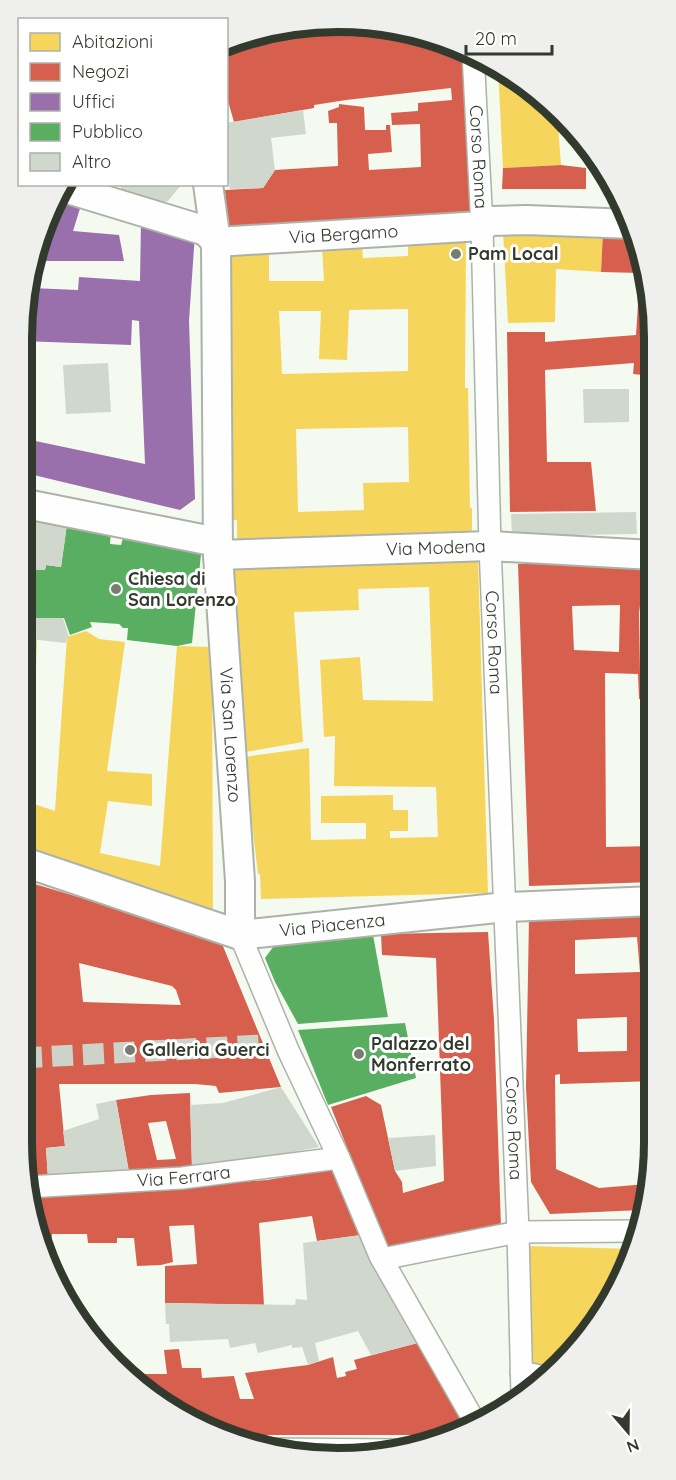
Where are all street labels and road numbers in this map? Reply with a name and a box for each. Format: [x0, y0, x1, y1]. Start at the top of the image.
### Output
street label: Corso Roma [465, 104, 493, 209]
street label: Via Bergamo [288, 219, 399, 249]
street label: Via Modena [386, 534, 486, 560]
street label: Corso Roma [481, 590, 508, 695]
street label: Via San Lorenzo [215, 667, 247, 803]
street label: Via Piacenza [278, 908, 387, 942]
street label: Corso Roma [501, 1076, 528, 1181]
street label: Via Ferrara [136, 1160, 232, 1192]

